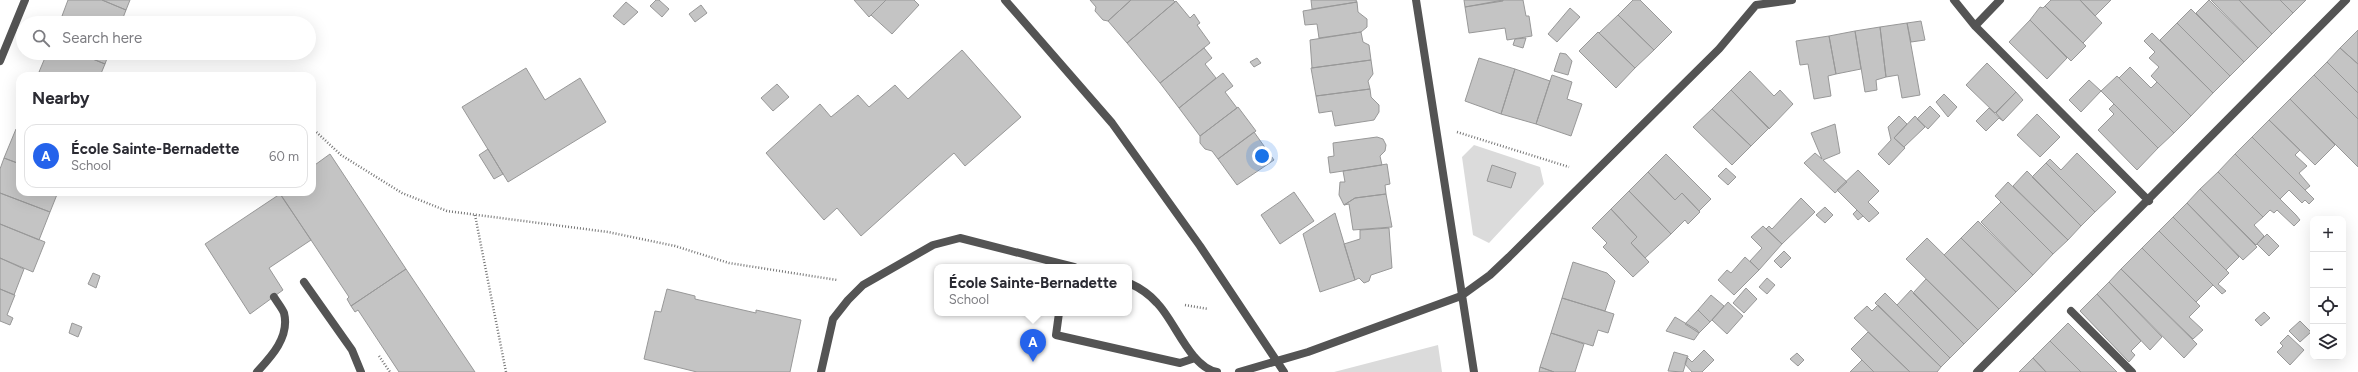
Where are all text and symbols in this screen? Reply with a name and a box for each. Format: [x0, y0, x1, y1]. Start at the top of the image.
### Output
search box [16, 16, 316, 60]
icon: search [30, 27, 52, 49]
text: Search here [62, 29, 142, 47]
text: Nearby [32, 88, 90, 108]
text: École Sainte-Bernadette [71, 140, 239, 158]
your location [1252, 146, 1272, 166]
text: A [41, 149, 51, 164]
text: 60 m [269, 149, 299, 164]
text: School [71, 158, 111, 173]
map controls [2310, 216, 2346, 360]
button: + [2310, 216, 2346, 252]
button: − [2310, 252, 2346, 288]
popup [934, 264, 1132, 316]
text: École Sainte-Bernadette [949, 274, 1117, 292]
button: locate [2310, 288, 2346, 324]
text: School [949, 292, 989, 307]
button: layers [2310, 324, 2346, 360]
pin: A [1020, 329, 1046, 362]

